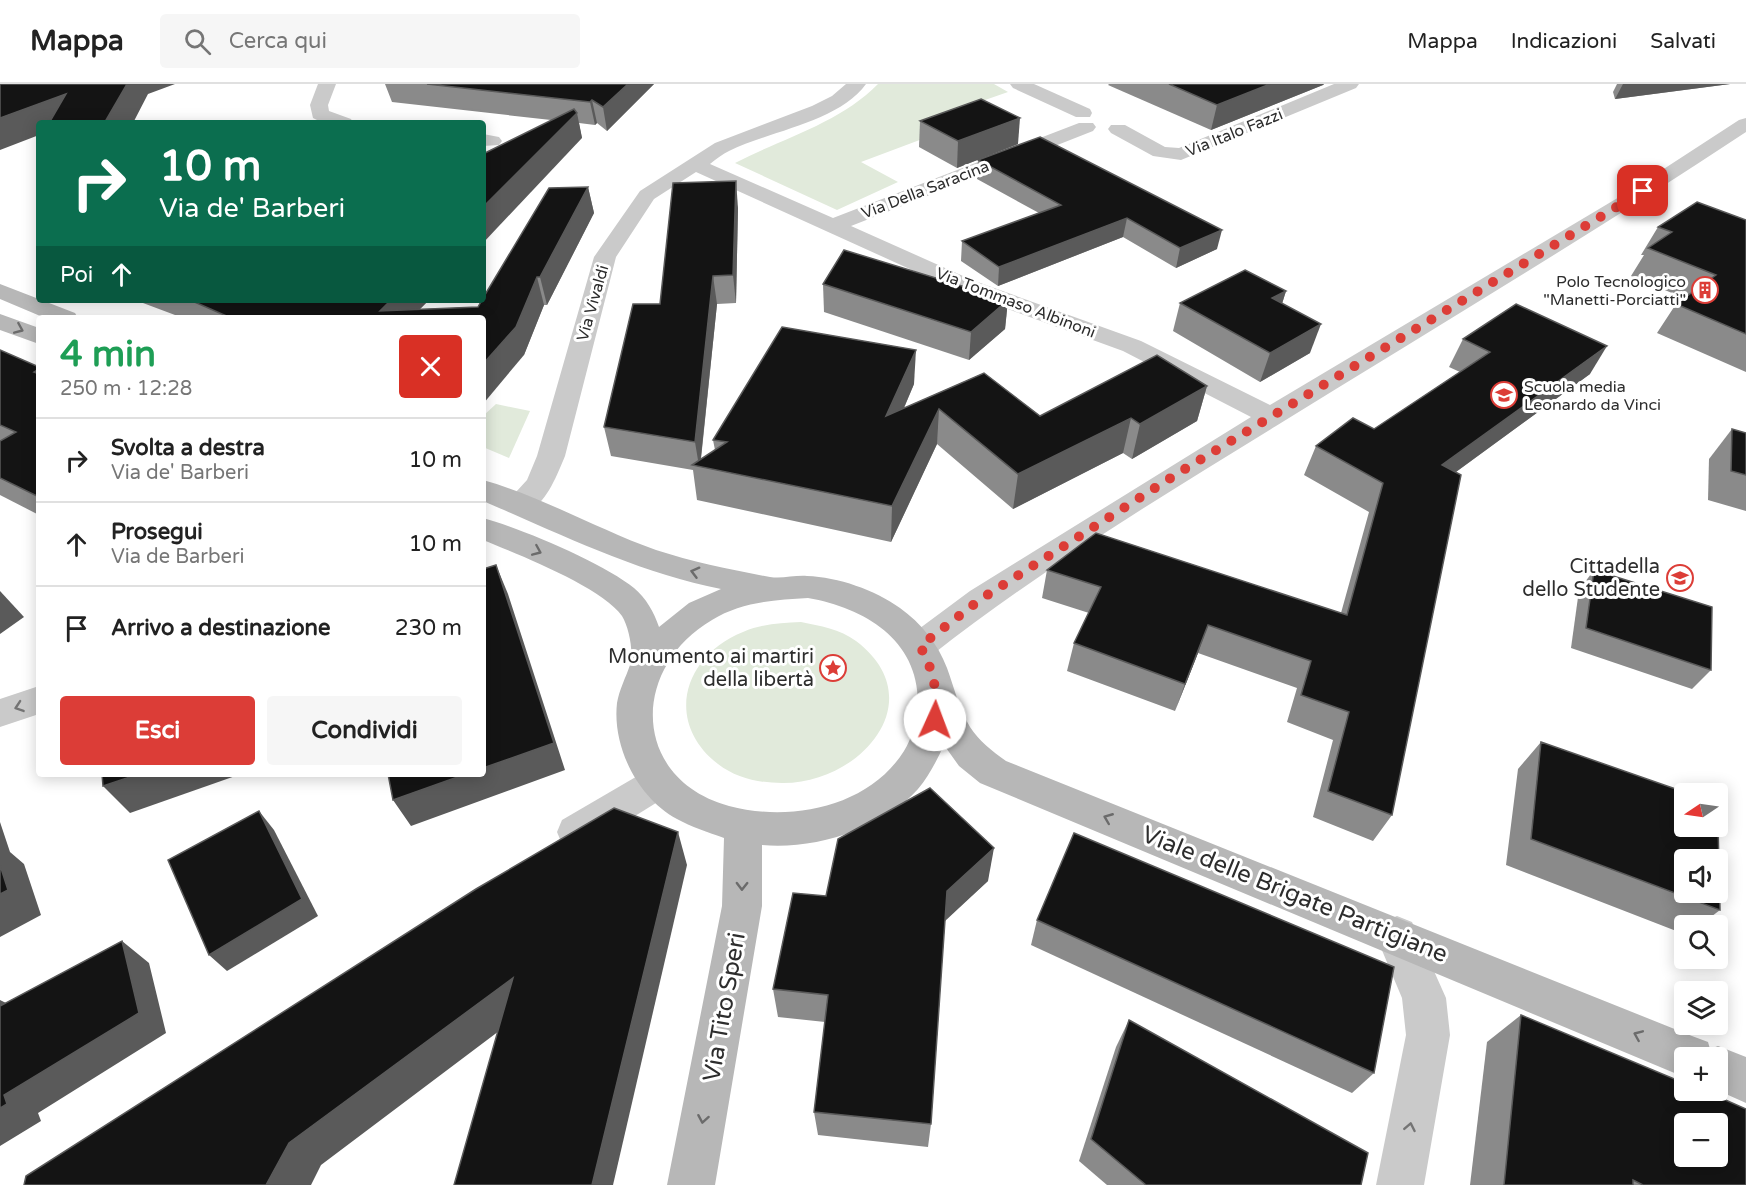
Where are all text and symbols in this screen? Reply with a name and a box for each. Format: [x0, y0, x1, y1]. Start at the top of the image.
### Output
search box [160, 14, 580, 68]
text: Mappa [30, 24, 124, 58]
icon: search [181, 25, 214, 58]
text: Cerca qui [229, 28, 327, 54]
text: Mappa [1407, 29, 1478, 54]
text: Indicazioni [1511, 29, 1617, 54]
text: Salvati [1650, 29, 1716, 54]
street label: Via Italo Fazzi [1183, 104, 1286, 161]
text: 10 m [159, 141, 261, 192]
icon: right [60, 144, 138, 222]
street label: Via Della Saracina [859, 156, 992, 223]
pin [1617, 165, 1668, 216]
icon: arrive [1626, 174, 1659, 207]
text: Via de' Barberi [159, 192, 345, 225]
icon: ahead [105, 258, 138, 291]
text: Poi [60, 262, 93, 288]
street label: Via Vivaldi [573, 263, 613, 344]
street label: Via Tommaso Albinoni [933, 263, 1098, 343]
place label: Polo Tecnologico "Manetti-Porciatti" [1543, 272, 1686, 310]
building icon: Polo Tecnologico "Manetti-Porciatti" [1690, 275, 1720, 305]
one-way arrow [13, 322, 24, 334]
text: 4 min [60, 333, 156, 376]
button: close [399, 335, 462, 398]
text: 250 m · 12:28 [60, 377, 192, 401]
place label: Scuola media Leonardo da Vinci [1524, 377, 1661, 415]
school or university icon: Scuola media Leonardo da Vinci [1489, 380, 1519, 410]
text: Svolta a destra [111, 435, 265, 461]
icon: right [60, 444, 93, 477]
text: 10 m [408, 447, 462, 473]
text: Via de' Barberi [111, 461, 249, 485]
text: Prosegui [111, 519, 203, 545]
icon: ahead [60, 528, 93, 561]
text: 10 m [408, 531, 462, 557]
one-way arrow [531, 543, 542, 555]
text: Via de Barberi [111, 545, 245, 569]
place label: Cittadella dello Studente [1522, 555, 1660, 602]
school or university icon: Cittadella dello Studente [1665, 563, 1695, 593]
one-way arrow [690, 567, 700, 580]
icon: arrive [60, 612, 93, 645]
text: Arrivo a destinazione [111, 615, 330, 641]
text: 230 m [395, 615, 462, 641]
place label: Monumento ai martiri della libertà [608, 645, 814, 692]
place icon: Monumento ai martiri della libertà [818, 653, 848, 683]
position arrow [903, 688, 967, 752]
button: Esci [60, 696, 255, 765]
button: Condividi [267, 696, 462, 765]
one-way arrow [15, 699, 25, 712]
north arrow [1674, 783, 1728, 837]
map controls [1674, 783, 1728, 1167]
one-way arrow [1103, 813, 1114, 825]
street label: Viale delle Brigate Partigiane [1138, 820, 1452, 969]
button: sound [1674, 849, 1728, 903]
one-way arrow [736, 881, 748, 890]
button: search [1674, 915, 1728, 969]
street label: Via Tito Speri [697, 930, 752, 1084]
button: layers [1674, 981, 1728, 1035]
one-way arrow [1633, 1030, 1644, 1042]
button: + [1674, 1047, 1728, 1101]
button: − [1674, 1113, 1728, 1167]
one-way arrow [697, 1114, 710, 1124]
one-way arrow [1403, 1123, 1416, 1133]

